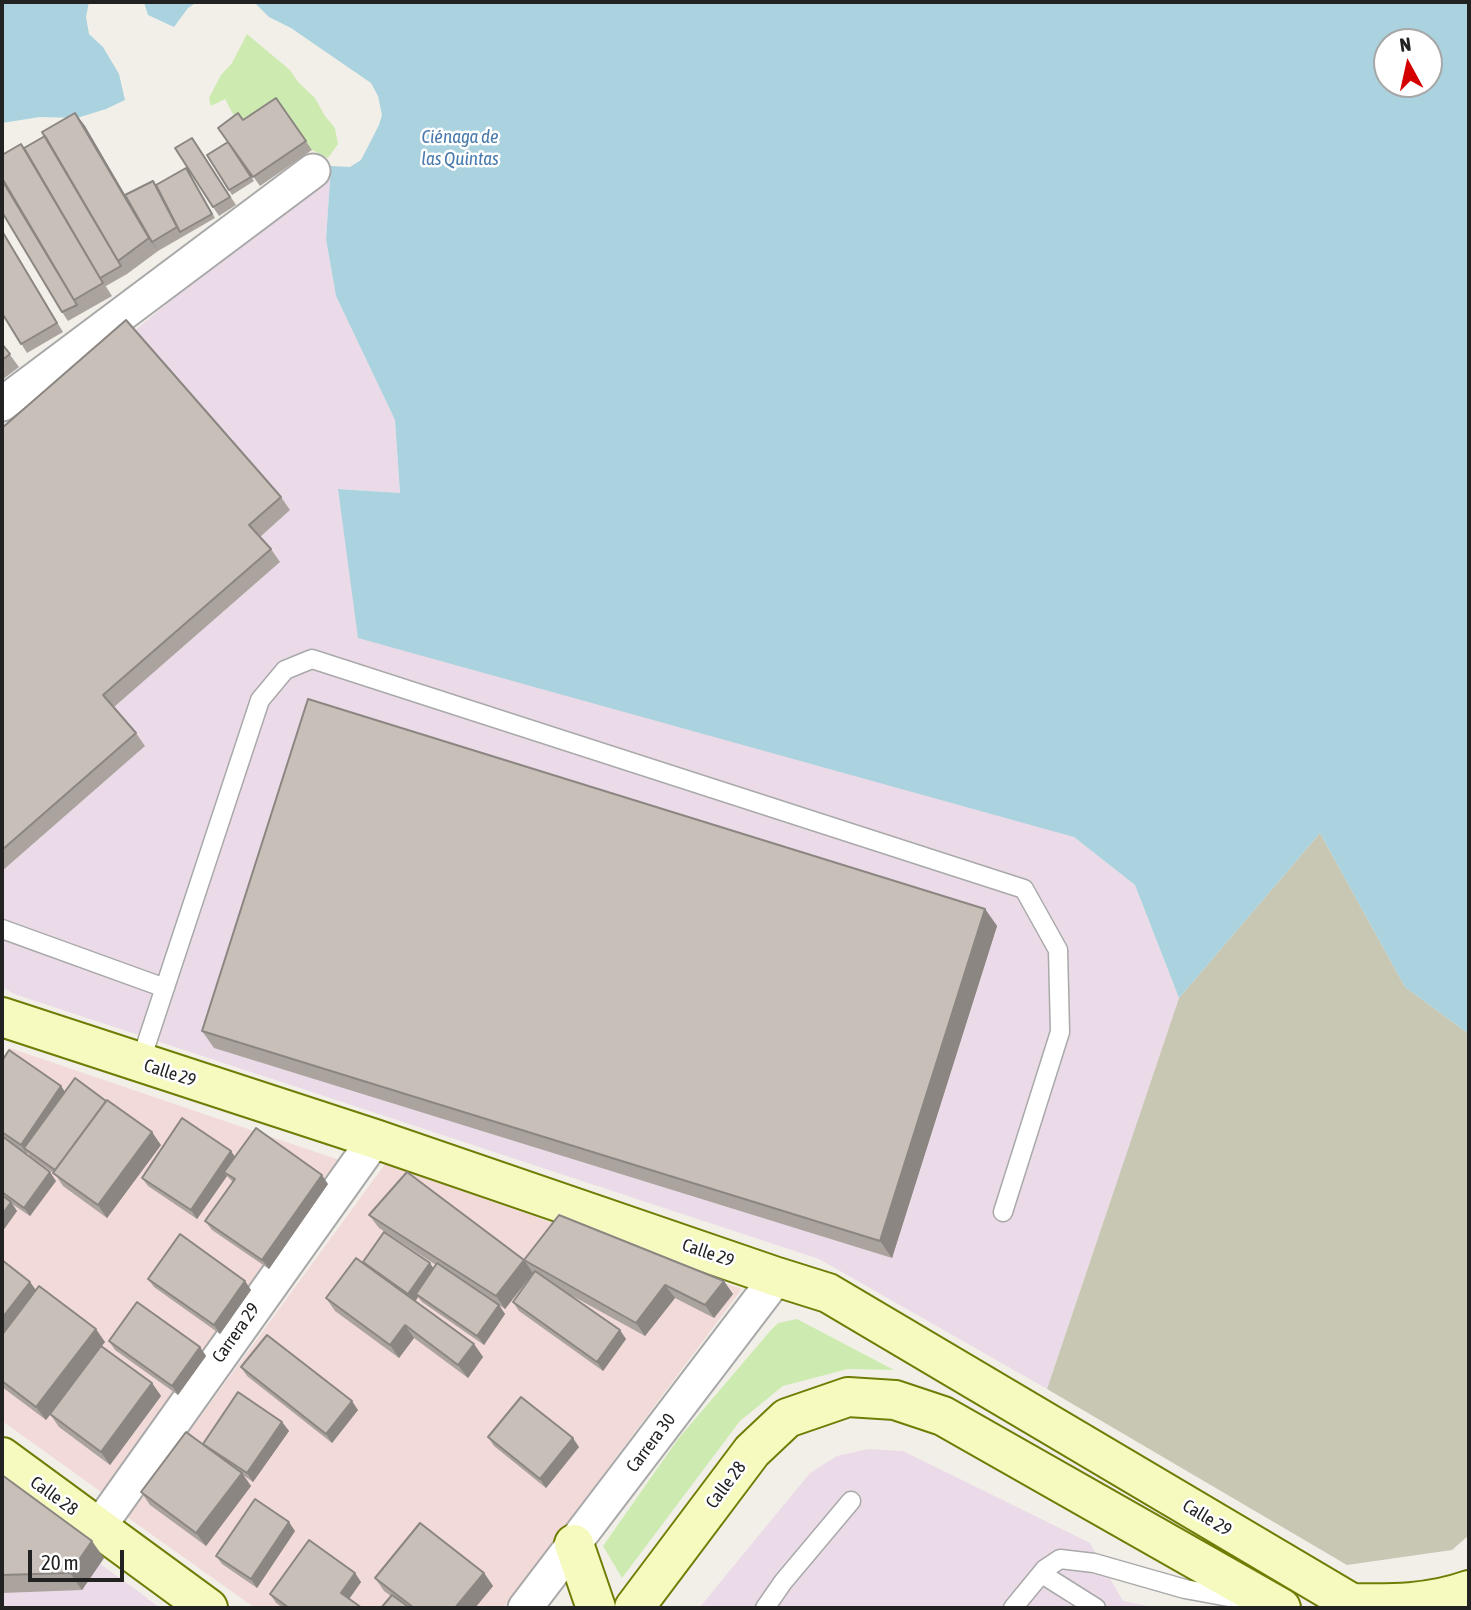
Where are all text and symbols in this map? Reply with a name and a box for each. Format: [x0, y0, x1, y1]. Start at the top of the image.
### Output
north arrow [1373, 28, 1443, 98]
text: N [1398, 33, 1412, 56]
water label: Ciénaga de las Quintas [421, 126, 499, 170]
street label: Calle 29 [141, 1054, 199, 1092]
street label: Calle 29 [679, 1234, 737, 1272]
street label: Carrera 29 [208, 1299, 264, 1367]
street label: Carrera 30 [622, 1409, 680, 1477]
street label: Calle 28 [701, 1457, 751, 1513]
street label: Calle 28 [26, 1472, 82, 1520]
street label: Calle 29 [1179, 1495, 1235, 1541]
scale bar [32, 1536, 128, 1580]
text: 20 m [41, 1550, 79, 1574]

